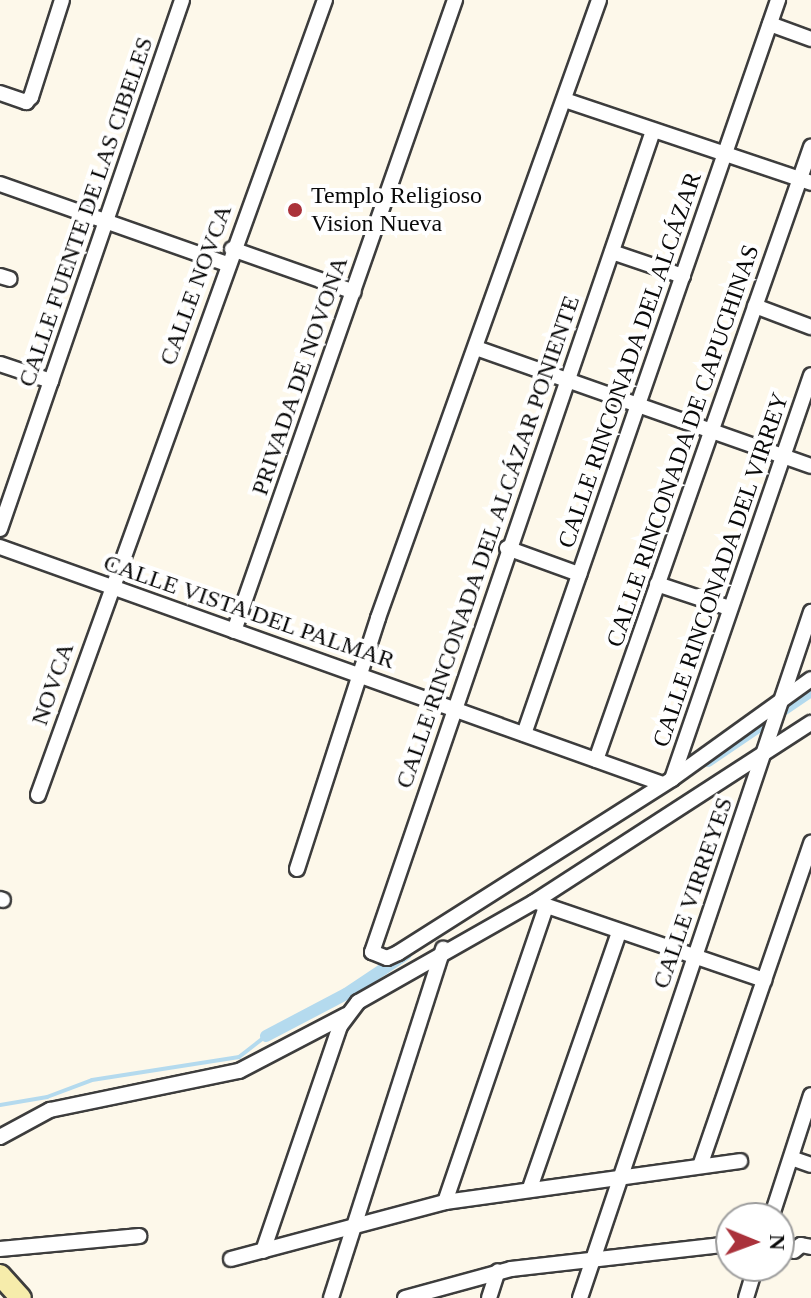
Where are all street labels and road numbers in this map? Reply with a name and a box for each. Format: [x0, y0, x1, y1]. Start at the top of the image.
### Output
street label: CALLE FUENTE DE LAS CIBELES [12, 33, 160, 391]
street label: CALLE RINCONADA DEL ALCÁZAR [551, 167, 709, 553]
street label: CALLE NOVCA [154, 201, 238, 369]
street label: CALLE RINCONADA DE CAPUCHINAS [600, 241, 766, 651]
street label: PRIVADA DE NOVONA [245, 252, 355, 500]
street label: CALLE RINCONADA DEL ALCÁZAR PONIENTE [389, 290, 587, 794]
street label: CALLE RINCONADA DEL VIRREY [646, 388, 796, 752]
street label: CALLE VISTA DEL PALMAR [98, 548, 400, 676]
street label: NOVCA [25, 639, 81, 729]
street label: CALLE VIRREYES [647, 793, 739, 993]

